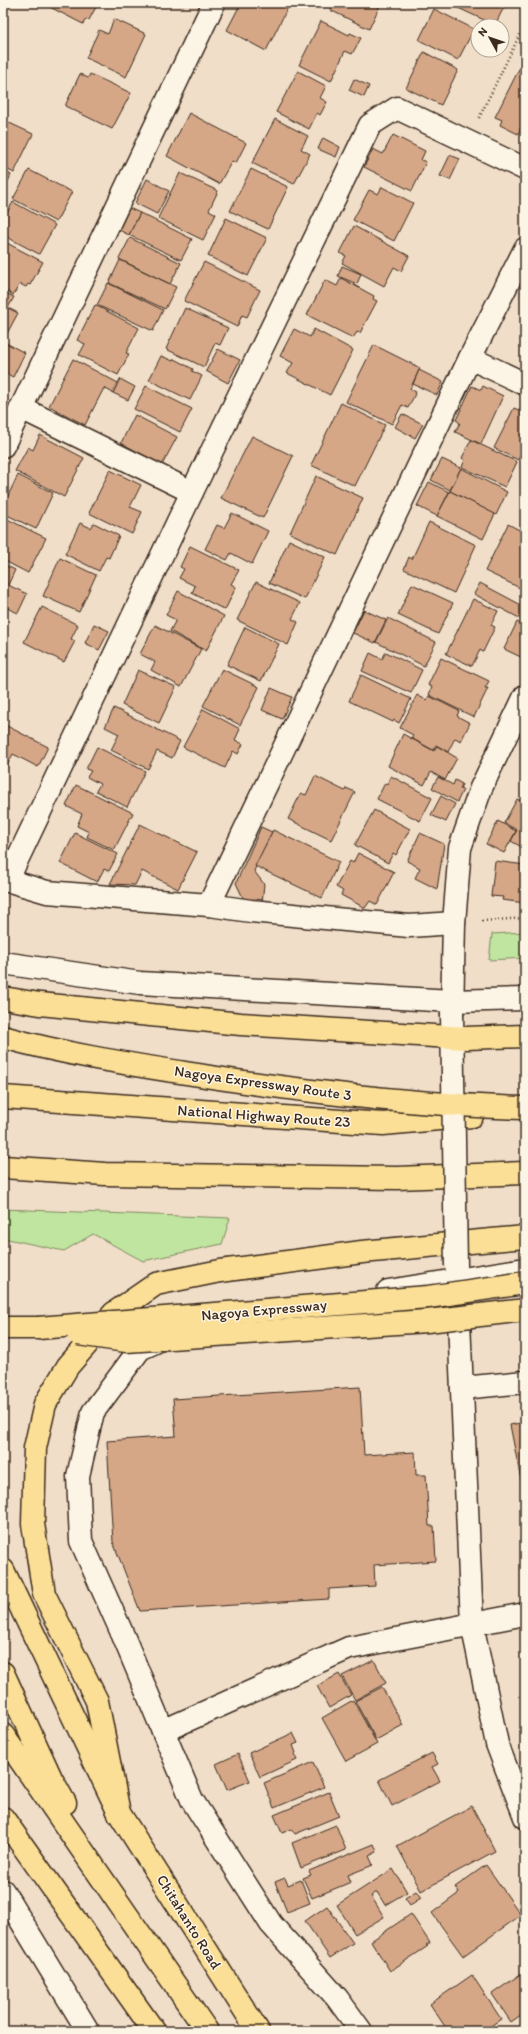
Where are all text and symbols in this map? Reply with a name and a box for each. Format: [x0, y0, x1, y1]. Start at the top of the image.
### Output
north arrow [470, 18, 510, 58]
text: N [475, 25, 490, 39]
street label: Nagoya Expressway Route 3 [173, 1062, 353, 1104]
street label: National Highway Route 23 [177, 1101, 351, 1131]
street label: Nagoya Expressway [200, 1296, 328, 1324]
street label: Chitahanto Road [153, 1871, 225, 1973]

